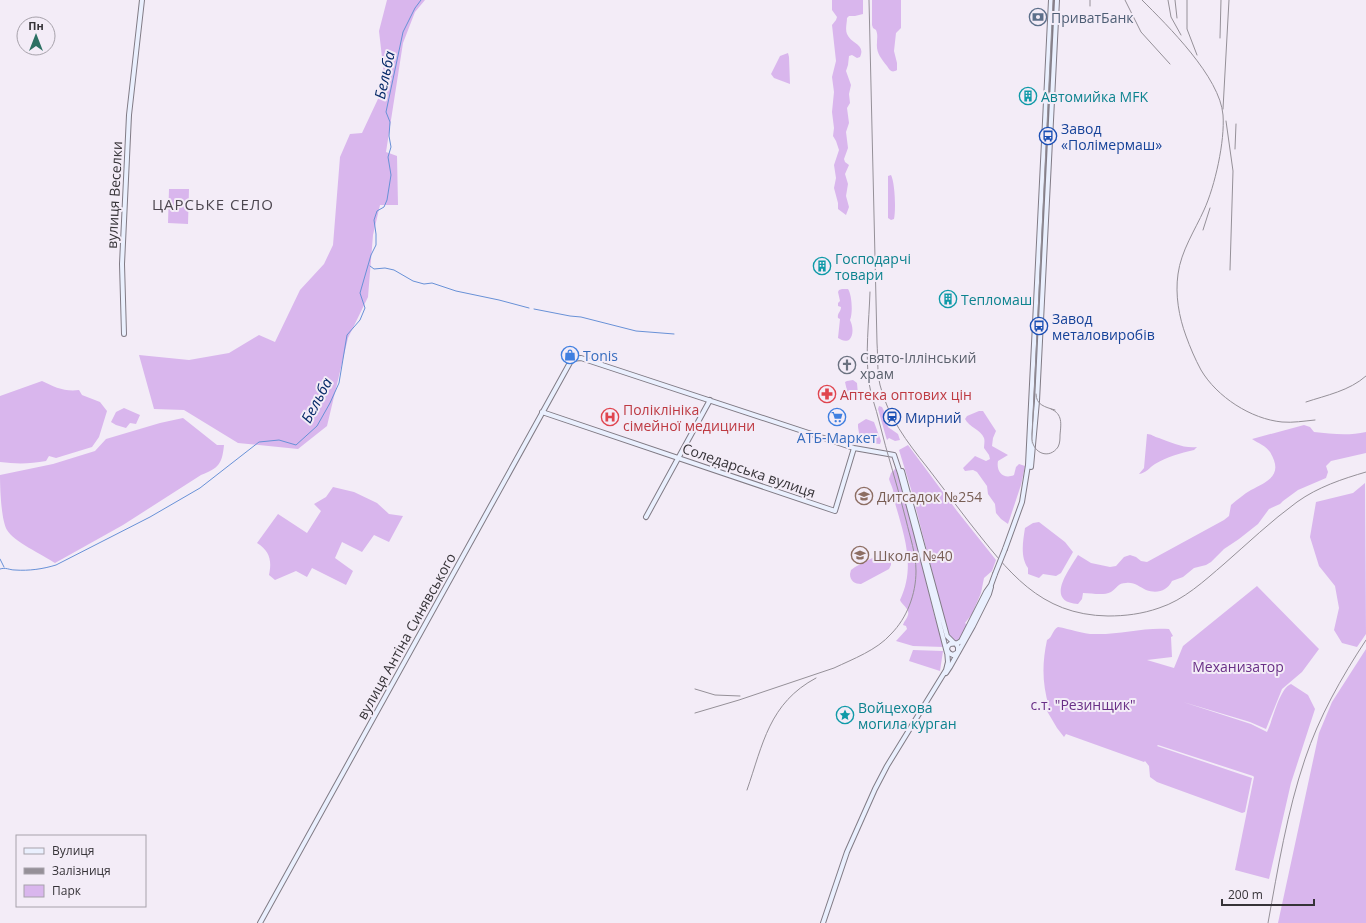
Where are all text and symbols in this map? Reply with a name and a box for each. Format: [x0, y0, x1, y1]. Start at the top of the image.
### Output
bank icon: ПриватБанк [1028, 7, 1048, 27]
place label: ПриватБанк [1051, 8, 1134, 27]
north arrow [16, 16, 56, 56]
text: Пн [28, 18, 44, 33]
water label: Бельба [369, 49, 399, 101]
building icon: Автомийка MFK [1018, 86, 1038, 106]
place label: Автомийка MFK [1041, 87, 1148, 106]
place label: Завод «Полімермаш» [1061, 119, 1162, 154]
bus stop icon: Завод «Полімермаш» [1038, 126, 1058, 146]
street label: вулиця Веселки [102, 141, 126, 249]
district label: ЦАРСЬКЕ СЕЛО [152, 194, 274, 214]
place label: Господарчі товари [835, 249, 911, 284]
building icon: Господарчі товари [812, 256, 832, 276]
building icon: Тепломаш [938, 289, 958, 309]
place label: Тепломаш [961, 290, 1032, 309]
place label: Завод металовиробів [1052, 309, 1155, 344]
bus stop icon: Завод металовиробів [1029, 316, 1049, 336]
shop icon: Tonis [560, 345, 580, 365]
place label: Tonis [583, 346, 618, 365]
place label: Свято-Іллінський храм [860, 348, 976, 383]
church icon: Свято-Іллінський храм [837, 355, 857, 375]
water label: Бельба [296, 373, 336, 426]
pharmacy icon: Аптека оптових цін [817, 384, 837, 404]
place label: Аптека оптових цін [840, 385, 972, 404]
place label: Поліклініка сімейної медицини [623, 400, 755, 435]
hospital icon: Поліклініка сімейної медицини [600, 407, 620, 427]
supermarket icon: АТБ-Маркет [827, 407, 847, 427]
station icon: Мирний [882, 407, 902, 427]
place label: Мирний [905, 408, 962, 427]
place label: АТБ-Маркет [797, 428, 878, 447]
street label: Соледарська вулиця [680, 438, 818, 502]
school or university icon: Дитсадок №254 [854, 486, 874, 506]
place label: Дитсадок №254 [877, 487, 982, 506]
school or university icon: Школа №40 [850, 545, 870, 565]
place label: Школа №40 [873, 546, 953, 565]
street label: вулиця Антіна Синявського [352, 549, 460, 723]
park label: Механизатор [1192, 657, 1284, 676]
park label: с.т. "Резинщик" [1031, 695, 1135, 714]
place label: Войцехова могила курган [858, 698, 957, 733]
place icon: Войцехова могила курган [835, 705, 855, 725]
legend [16, 835, 146, 907]
text: Вулиця [52, 842, 94, 859]
text: Залізниця [52, 862, 111, 879]
scale bar [1222, 881, 1314, 907]
text: Парк [52, 882, 82, 899]
text: 200 m [1228, 886, 1263, 903]

